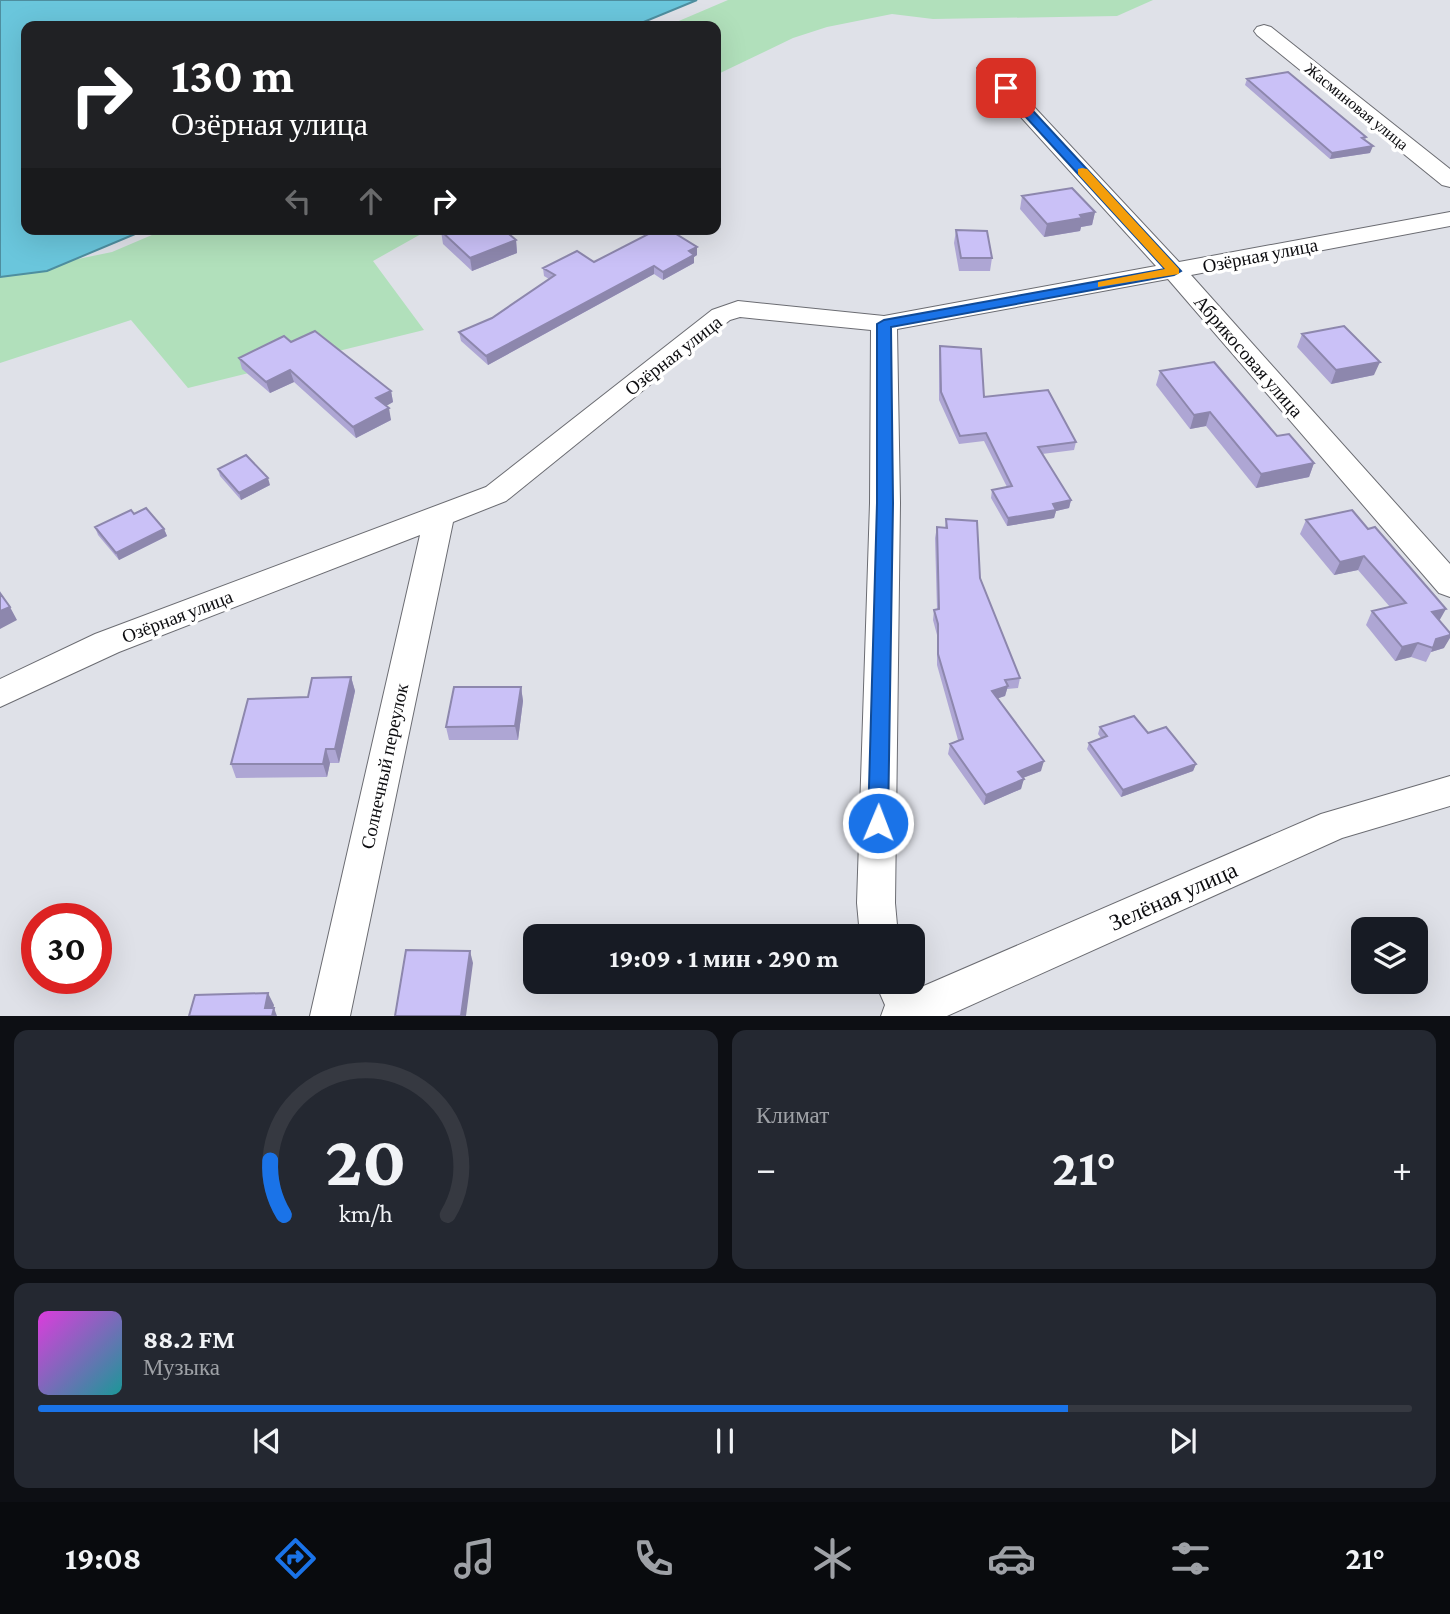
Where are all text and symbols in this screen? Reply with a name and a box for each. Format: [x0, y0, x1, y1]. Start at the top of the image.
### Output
text: 130 m [171, 48, 294, 103]
icon: right [56, 49, 147, 140]
pin [976, 58, 1036, 118]
street label: Жасминовая улица [1301, 60, 1412, 154]
icon: arrive [987, 69, 1025, 107]
text: Озёрная улица [171, 106, 368, 142]
icon: left [279, 182, 317, 220]
icon: ahead [352, 182, 390, 220]
icon: right [425, 182, 463, 220]
street label: Озёрная улица [1201, 234, 1320, 277]
street label: Абрикосовая улица [1190, 291, 1308, 422]
street label: Озёрная улица [621, 311, 726, 400]
street label: Озёрная улица [119, 586, 236, 647]
street label: Солнечный переулок [357, 681, 412, 851]
position arrow [841, 786, 915, 860]
street label: Зелёная улица [1105, 856, 1241, 936]
speed limit sign: 30 [21, 903, 112, 994]
map controls [1351, 917, 1428, 994]
button: layers [1351, 917, 1428, 994]
text: 19:09 · 1 мин · 290 m [610, 944, 838, 973]
text: Климат [756, 1102, 829, 1128]
text: 20 [325, 1121, 407, 1202]
text: 21° [1052, 1138, 1116, 1196]
text: − [756, 1147, 776, 1189]
text: + [1392, 1147, 1412, 1189]
text: km/h [339, 1200, 393, 1227]
text: 88.2 FM [143, 1325, 235, 1354]
text: Музыка [143, 1354, 220, 1380]
icon: previous [248, 1422, 286, 1460]
icon: pause [706, 1422, 744, 1460]
icon: next [1164, 1422, 1202, 1460]
icon: directions [271, 1534, 320, 1583]
icon: music [450, 1534, 499, 1583]
icon: phone [629, 1534, 678, 1583]
icon: climate [808, 1534, 857, 1583]
icon: car [987, 1534, 1036, 1583]
icon: filters [1166, 1534, 1215, 1583]
text: 19:08 [65, 1540, 141, 1576]
text: 21° [1345, 1540, 1385, 1576]

